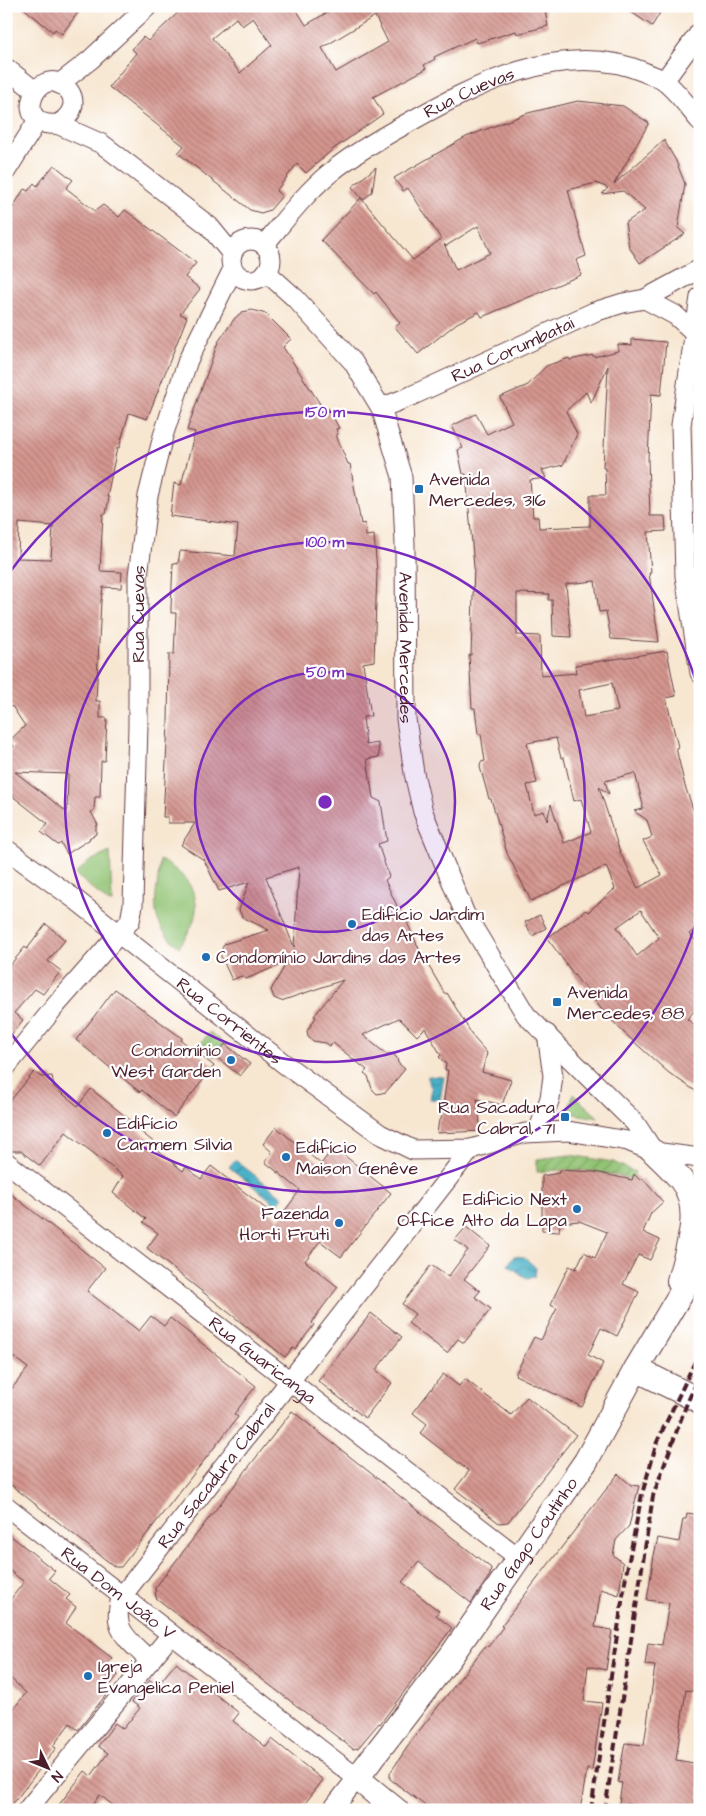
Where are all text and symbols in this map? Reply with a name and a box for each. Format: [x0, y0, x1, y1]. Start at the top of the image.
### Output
street label: Rua Cuevas [419, 62, 518, 125]
street label: Rua Corumbatai [447, 311, 579, 389]
text: 150 m [305, 402, 345, 423]
place label: Avenida Mercedes, 316 [429, 467, 546, 513]
marker: Avenida Mercedes, 316 [413, 483, 425, 495]
text: 100 m [306, 532, 345, 553]
street label: Rua Cuevas [126, 564, 152, 663]
street label: Avenida Mercedes [392, 572, 418, 724]
text: 50 m [306, 662, 344, 683]
centre of rings [316, 793, 334, 811]
place label: Edifício Jardim das Artes [362, 902, 484, 948]
marker: Edifício Jardim das Artes [346, 918, 358, 930]
place label: Condomínio Jardins das Artes [216, 945, 461, 970]
marker: Condomínio Jardins das Artes [200, 951, 212, 963]
street label: Rua Corrientes [171, 972, 288, 1071]
place label: Avenida Mercedes, 88 [567, 980, 685, 1026]
marker: Avenida Mercedes, 88 [551, 996, 563, 1008]
place label: Condomínio West Garden [111, 1038, 221, 1084]
marker: Condomínio West Garden [225, 1054, 237, 1066]
place label: Rua Sacadura Cabral, 71 [438, 1095, 555, 1141]
place label: Edifício Carmem Silvia [117, 1111, 232, 1157]
marker: Rua Sacadura Cabral, 71 [559, 1111, 571, 1123]
marker: Edifício Carmem Silvia [101, 1127, 113, 1139]
place label: Edifício Maison Genêve [296, 1135, 418, 1181]
marker: Edifício Maison Genêve [280, 1151, 292, 1163]
place label: Edificio Next Office Alto da Lapa [397, 1187, 568, 1233]
place label: Fazenda Horti Fruti [239, 1201, 329, 1247]
marker: Edificio Next Office Alto da Lapa [571, 1203, 583, 1215]
marker: Fazenda Horti Fruti [333, 1217, 345, 1229]
street label: Rua Guaricanga [203, 1311, 321, 1410]
street label: Rua Sacadura Cabral [152, 1398, 281, 1554]
street label: Rua Gago Coutinho [474, 1472, 584, 1616]
street label: Rua Dom João V [55, 1541, 180, 1646]
place label: Igreja Evangelica Peniel [98, 1654, 234, 1701]
marker: Igreja Evangelica Peniel [82, 1670, 94, 1682]
north arrow [22, 1744, 72, 1794]
text: N [46, 1766, 67, 1786]

